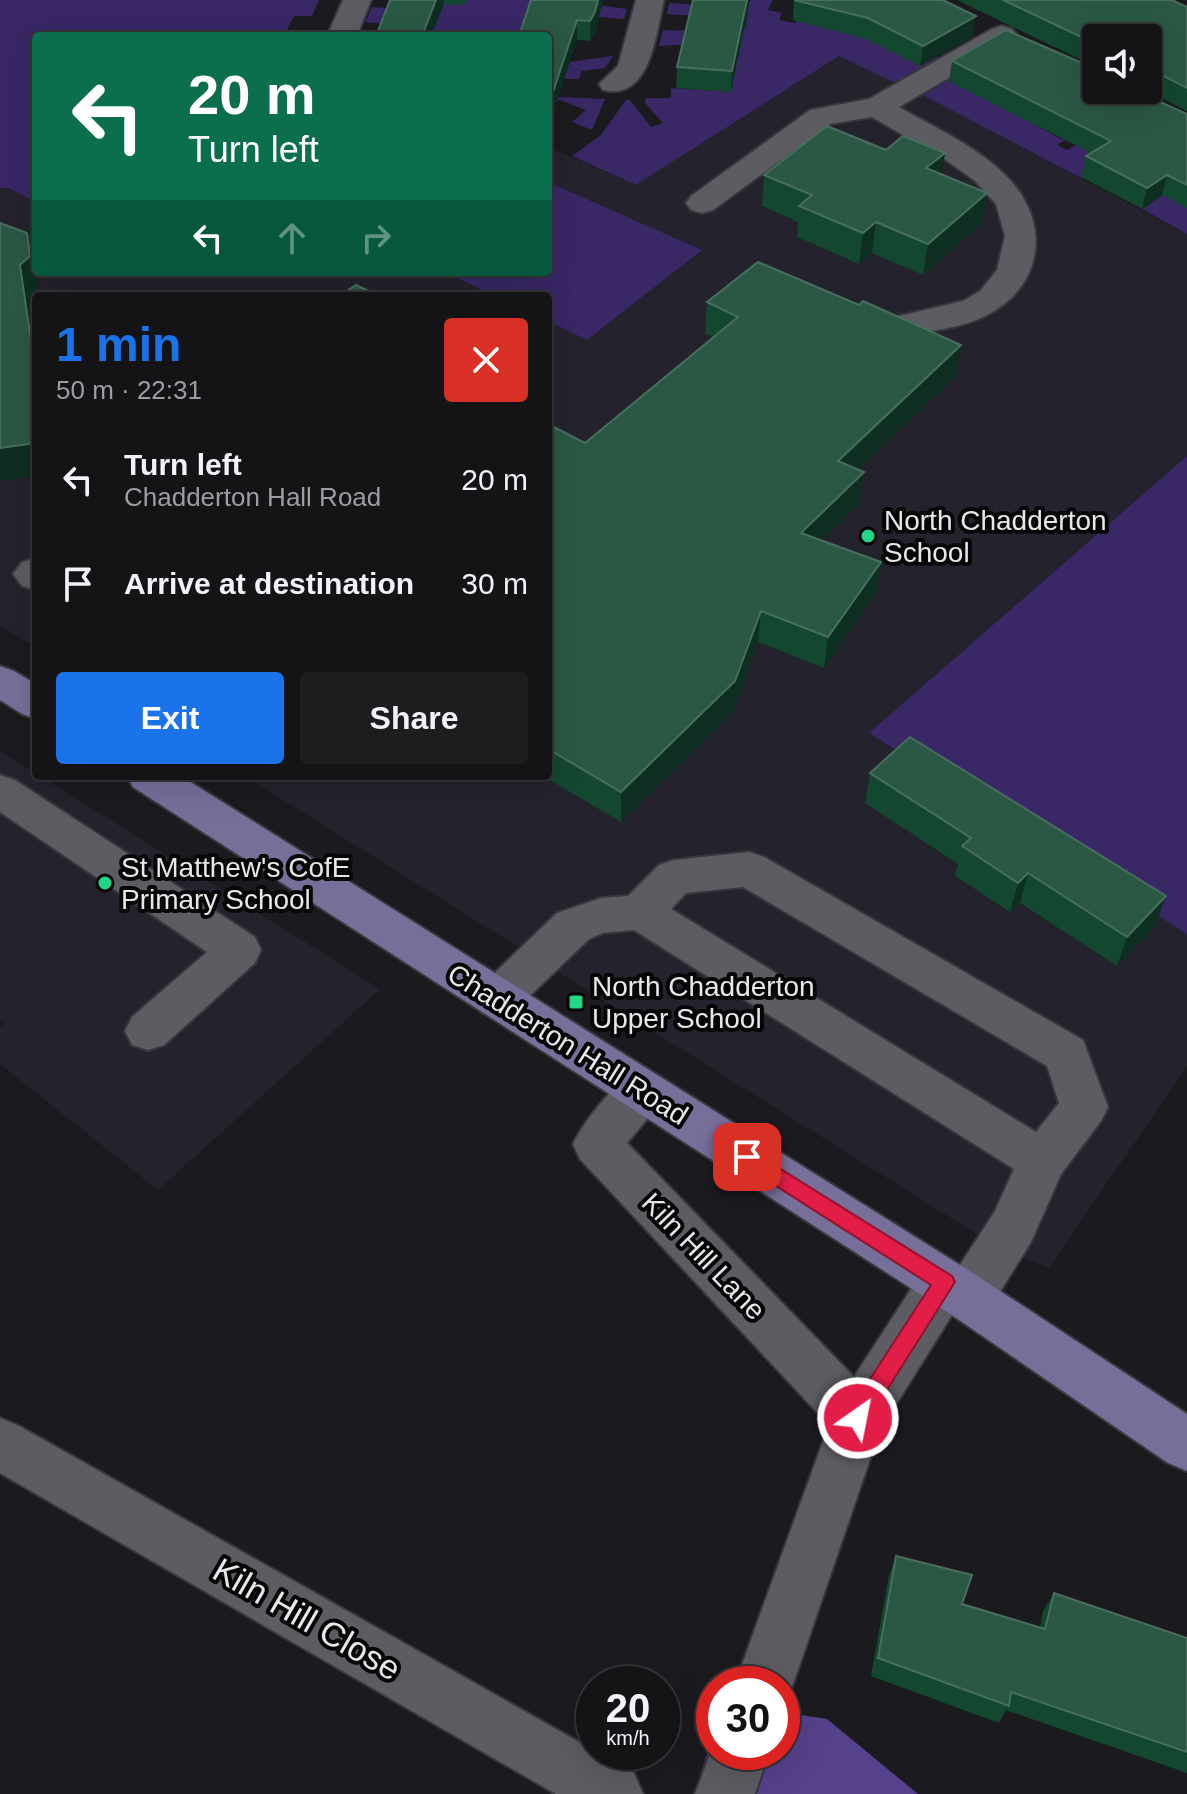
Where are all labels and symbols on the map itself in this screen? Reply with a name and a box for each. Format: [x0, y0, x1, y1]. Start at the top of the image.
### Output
place label: North Chadderton School [884, 505, 1107, 568]
marker: North Chadderton School [859, 527, 877, 545]
place label: St Matthew's CofE Primary School [121, 852, 350, 915]
marker: St Matthew's CofE Primary School [96, 874, 114, 892]
street label: Chadderton Hall Road [442, 958, 693, 1131]
place label: North Chadderton Upper School [592, 971, 815, 1034]
marker: North Chadderton Upper School [567, 993, 585, 1011]
pin [713, 1123, 781, 1191]
street label: Kiln Hill Lane [636, 1187, 772, 1326]
position arrow [816, 1376, 900, 1460]
street label: Kiln Hill Close [207, 1550, 407, 1688]
speed limit sign: 30 [696, 1666, 800, 1770]

